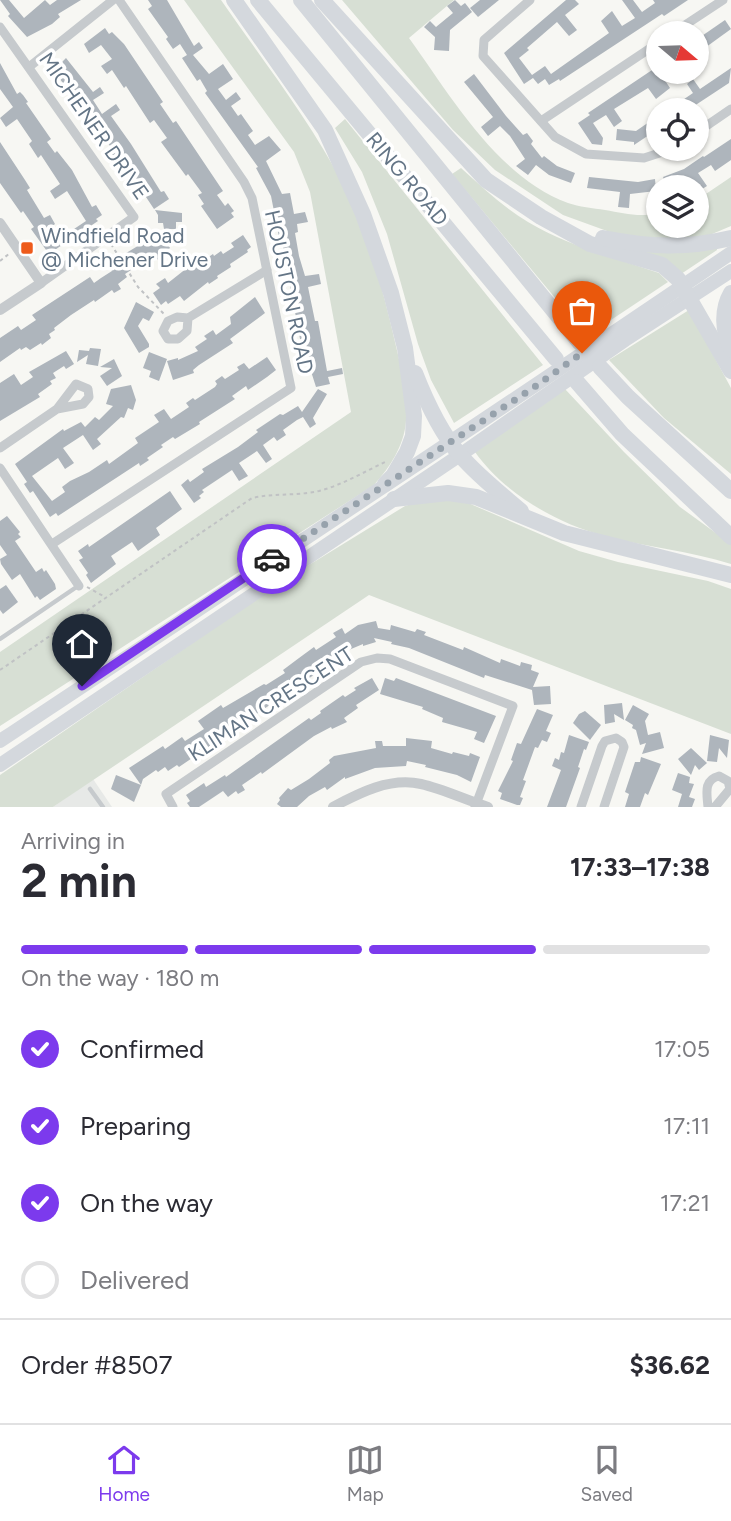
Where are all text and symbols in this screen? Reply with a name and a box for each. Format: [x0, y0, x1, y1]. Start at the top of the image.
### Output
north arrow [646, 21, 709, 84]
map controls [646, 21, 709, 238]
street label: MICHENER DRIVE [34, 47, 155, 204]
button: locate [646, 98, 709, 161]
street label: RING ROAD [361, 127, 454, 231]
button: layers [646, 175, 709, 238]
street label: HOUSTON ROAD [260, 207, 319, 376]
place label: Windfield Road @ Michener Drive [41, 223, 208, 272]
marker: Windfield Road @ Michener Drive [19, 240, 35, 256]
pin [552, 281, 612, 353]
icon: bag [563, 292, 601, 330]
courier [237, 524, 307, 594]
icon: car [253, 540, 291, 578]
pin [52, 614, 112, 686]
icon: home [63, 625, 101, 663]
street label: KLIMAN CRESCENT [183, 641, 358, 766]
text: Arriving in [21, 827, 125, 855]
text: 17:33–17:38 [570, 851, 710, 883]
text: 2 min [21, 853, 137, 909]
text: On the way · 180 m [21, 964, 219, 992]
icon: check [21, 1030, 59, 1068]
text: Confirmed [80, 1033, 204, 1065]
text: 17:05 [654, 1035, 710, 1063]
icon: check [21, 1107, 59, 1145]
text: Preparing [80, 1110, 191, 1142]
text: 17:11 [663, 1112, 710, 1140]
icon: check [21, 1184, 59, 1222]
text: On the way [80, 1187, 213, 1219]
text: 17:21 [660, 1189, 710, 1217]
text: Delivered [80, 1264, 189, 1296]
text: Order #8507 [21, 1349, 173, 1381]
text: $36.62 [629, 1349, 710, 1381]
tab: Home [98, 1441, 150, 1506]
tab: Map [346, 1441, 384, 1506]
tab: Saved [580, 1441, 633, 1506]

